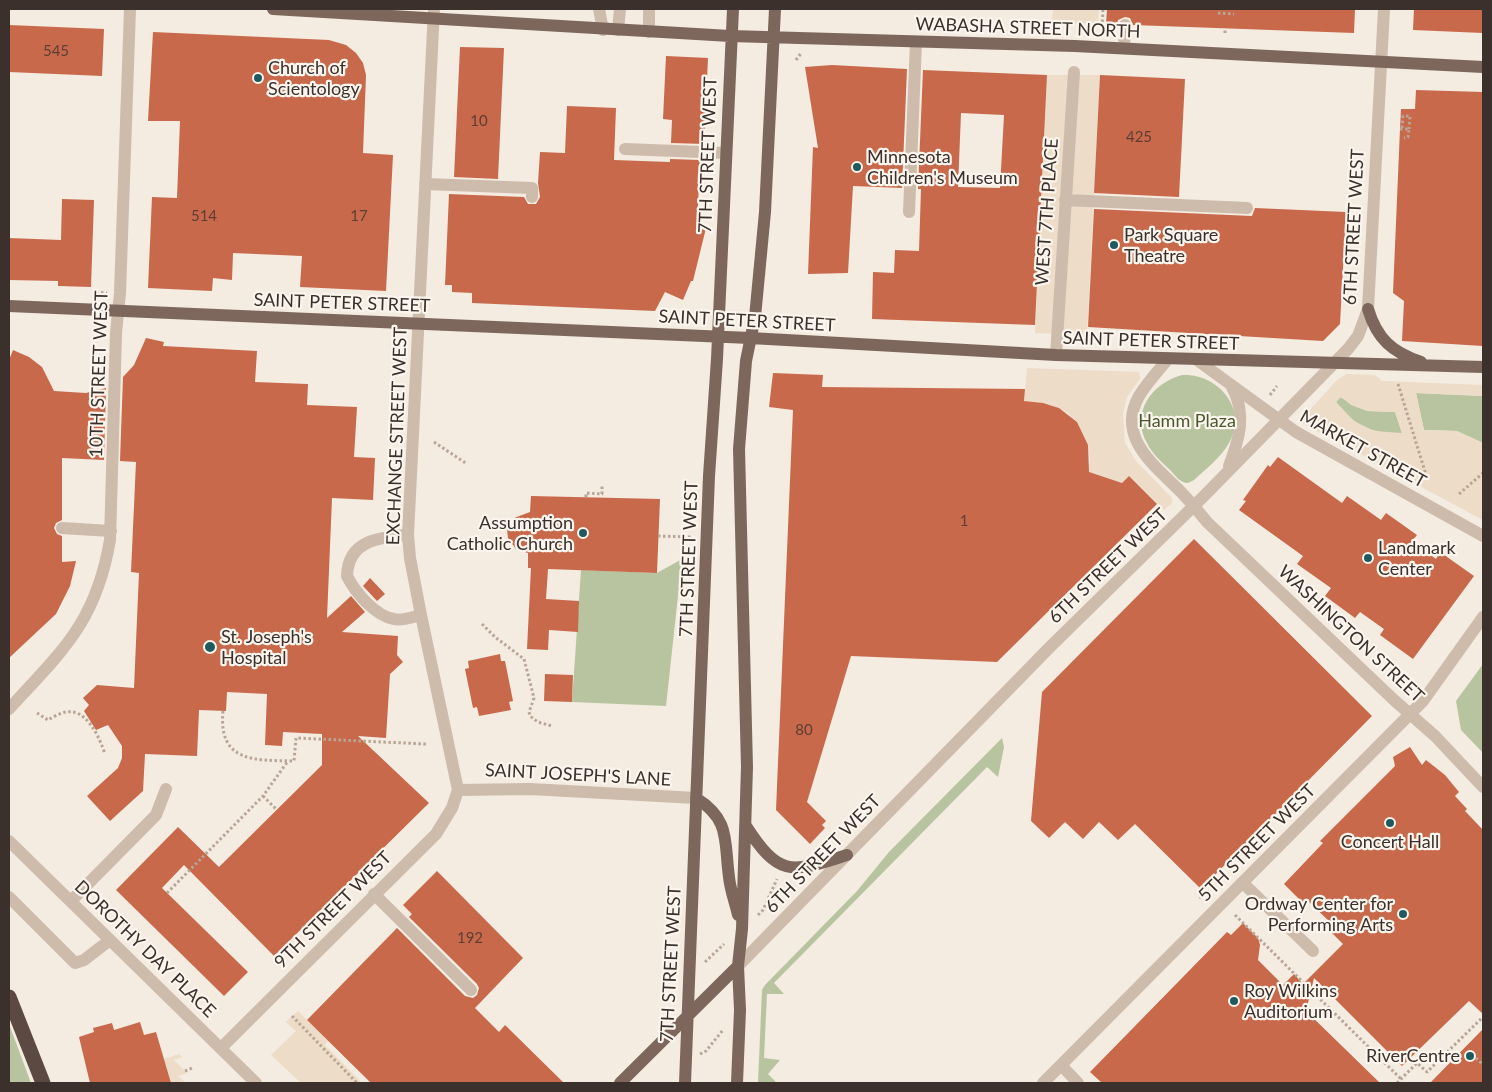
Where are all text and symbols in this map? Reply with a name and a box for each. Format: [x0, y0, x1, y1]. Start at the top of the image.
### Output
street label: WABASHA STREET NORTH [915, 13, 1141, 43]
house number: 545 [43, 42, 69, 60]
place label: Church of Scientology [268, 57, 360, 100]
marker: Church of Scientology [252, 72, 264, 84]
street label: 7TH STREET WEST [694, 76, 722, 234]
house number: 10 [470, 112, 488, 130]
house number: 425 [1126, 128, 1152, 146]
street label: WEST 7TH PLACE [1031, 138, 1063, 286]
place label: Minnesota Children's Museum [867, 146, 1018, 188]
street label: 6TH STREET WEST [1339, 148, 1369, 306]
marker: Minnesota Children's Museum [851, 161, 863, 173]
house number: 514 [191, 207, 217, 225]
house number: 17 [350, 207, 368, 225]
place label: Park Square Theatre [1124, 224, 1218, 266]
marker: Park Square Theatre [1108, 239, 1120, 251]
street label: SAINT PETER STREET [253, 289, 431, 317]
street label: 10TH STREET WEST [85, 290, 113, 458]
street label: SAINT PETER STREET [658, 306, 836, 336]
street label: EXCHANGE STREET WEST [382, 326, 412, 546]
street label: SAINT PETER STREET [1062, 327, 1240, 355]
street label: MARKET STREET [1296, 405, 1430, 493]
park label: Hamm Plaza [1138, 410, 1236, 432]
street label: 7TH STREET WEST [675, 480, 703, 638]
street label: 6TH STREET WEST [1044, 504, 1172, 628]
place label: Assumption Catholic Church [447, 512, 573, 554]
house number: 1 [960, 512, 968, 530]
marker: Assumption Catholic Church [577, 527, 589, 539]
place label: Landmark Center [1378, 537, 1456, 580]
marker: Landmark Center [1362, 552, 1374, 564]
street label: WASHINGTON STREET [1274, 561, 1428, 707]
place label: St. Joseph's Hospital [221, 626, 312, 669]
marker: St. Joseph's Hospital [203, 640, 217, 654]
house number: 80 [795, 721, 813, 739]
street label: SAINT JOSEPH'S LANE [485, 759, 671, 791]
street label: 5TH STREET WEST [1194, 780, 1320, 906]
street label: 6TH STREET WEST [761, 790, 885, 918]
marker: Concert Hall [1384, 817, 1396, 829]
place label: Concert Hall [1341, 831, 1439, 853]
street label: 9TH STREET WEST [270, 847, 396, 973]
street label: DOROTHY DAY PLACE [70, 876, 220, 1022]
street label: 7TH STREET WEST [656, 885, 686, 1043]
place label: Ordway Center for Performing Arts [1245, 893, 1393, 936]
marker: Ordway Center for Performing Arts [1397, 908, 1409, 920]
house number: 192 [457, 929, 483, 947]
place label: Roy Wilkins Auditorium [1244, 980, 1337, 1022]
marker: Roy Wilkins Auditorium [1228, 995, 1240, 1007]
place label: RiverCentre [1366, 1045, 1460, 1067]
marker: RiverCentre [1464, 1050, 1476, 1062]

